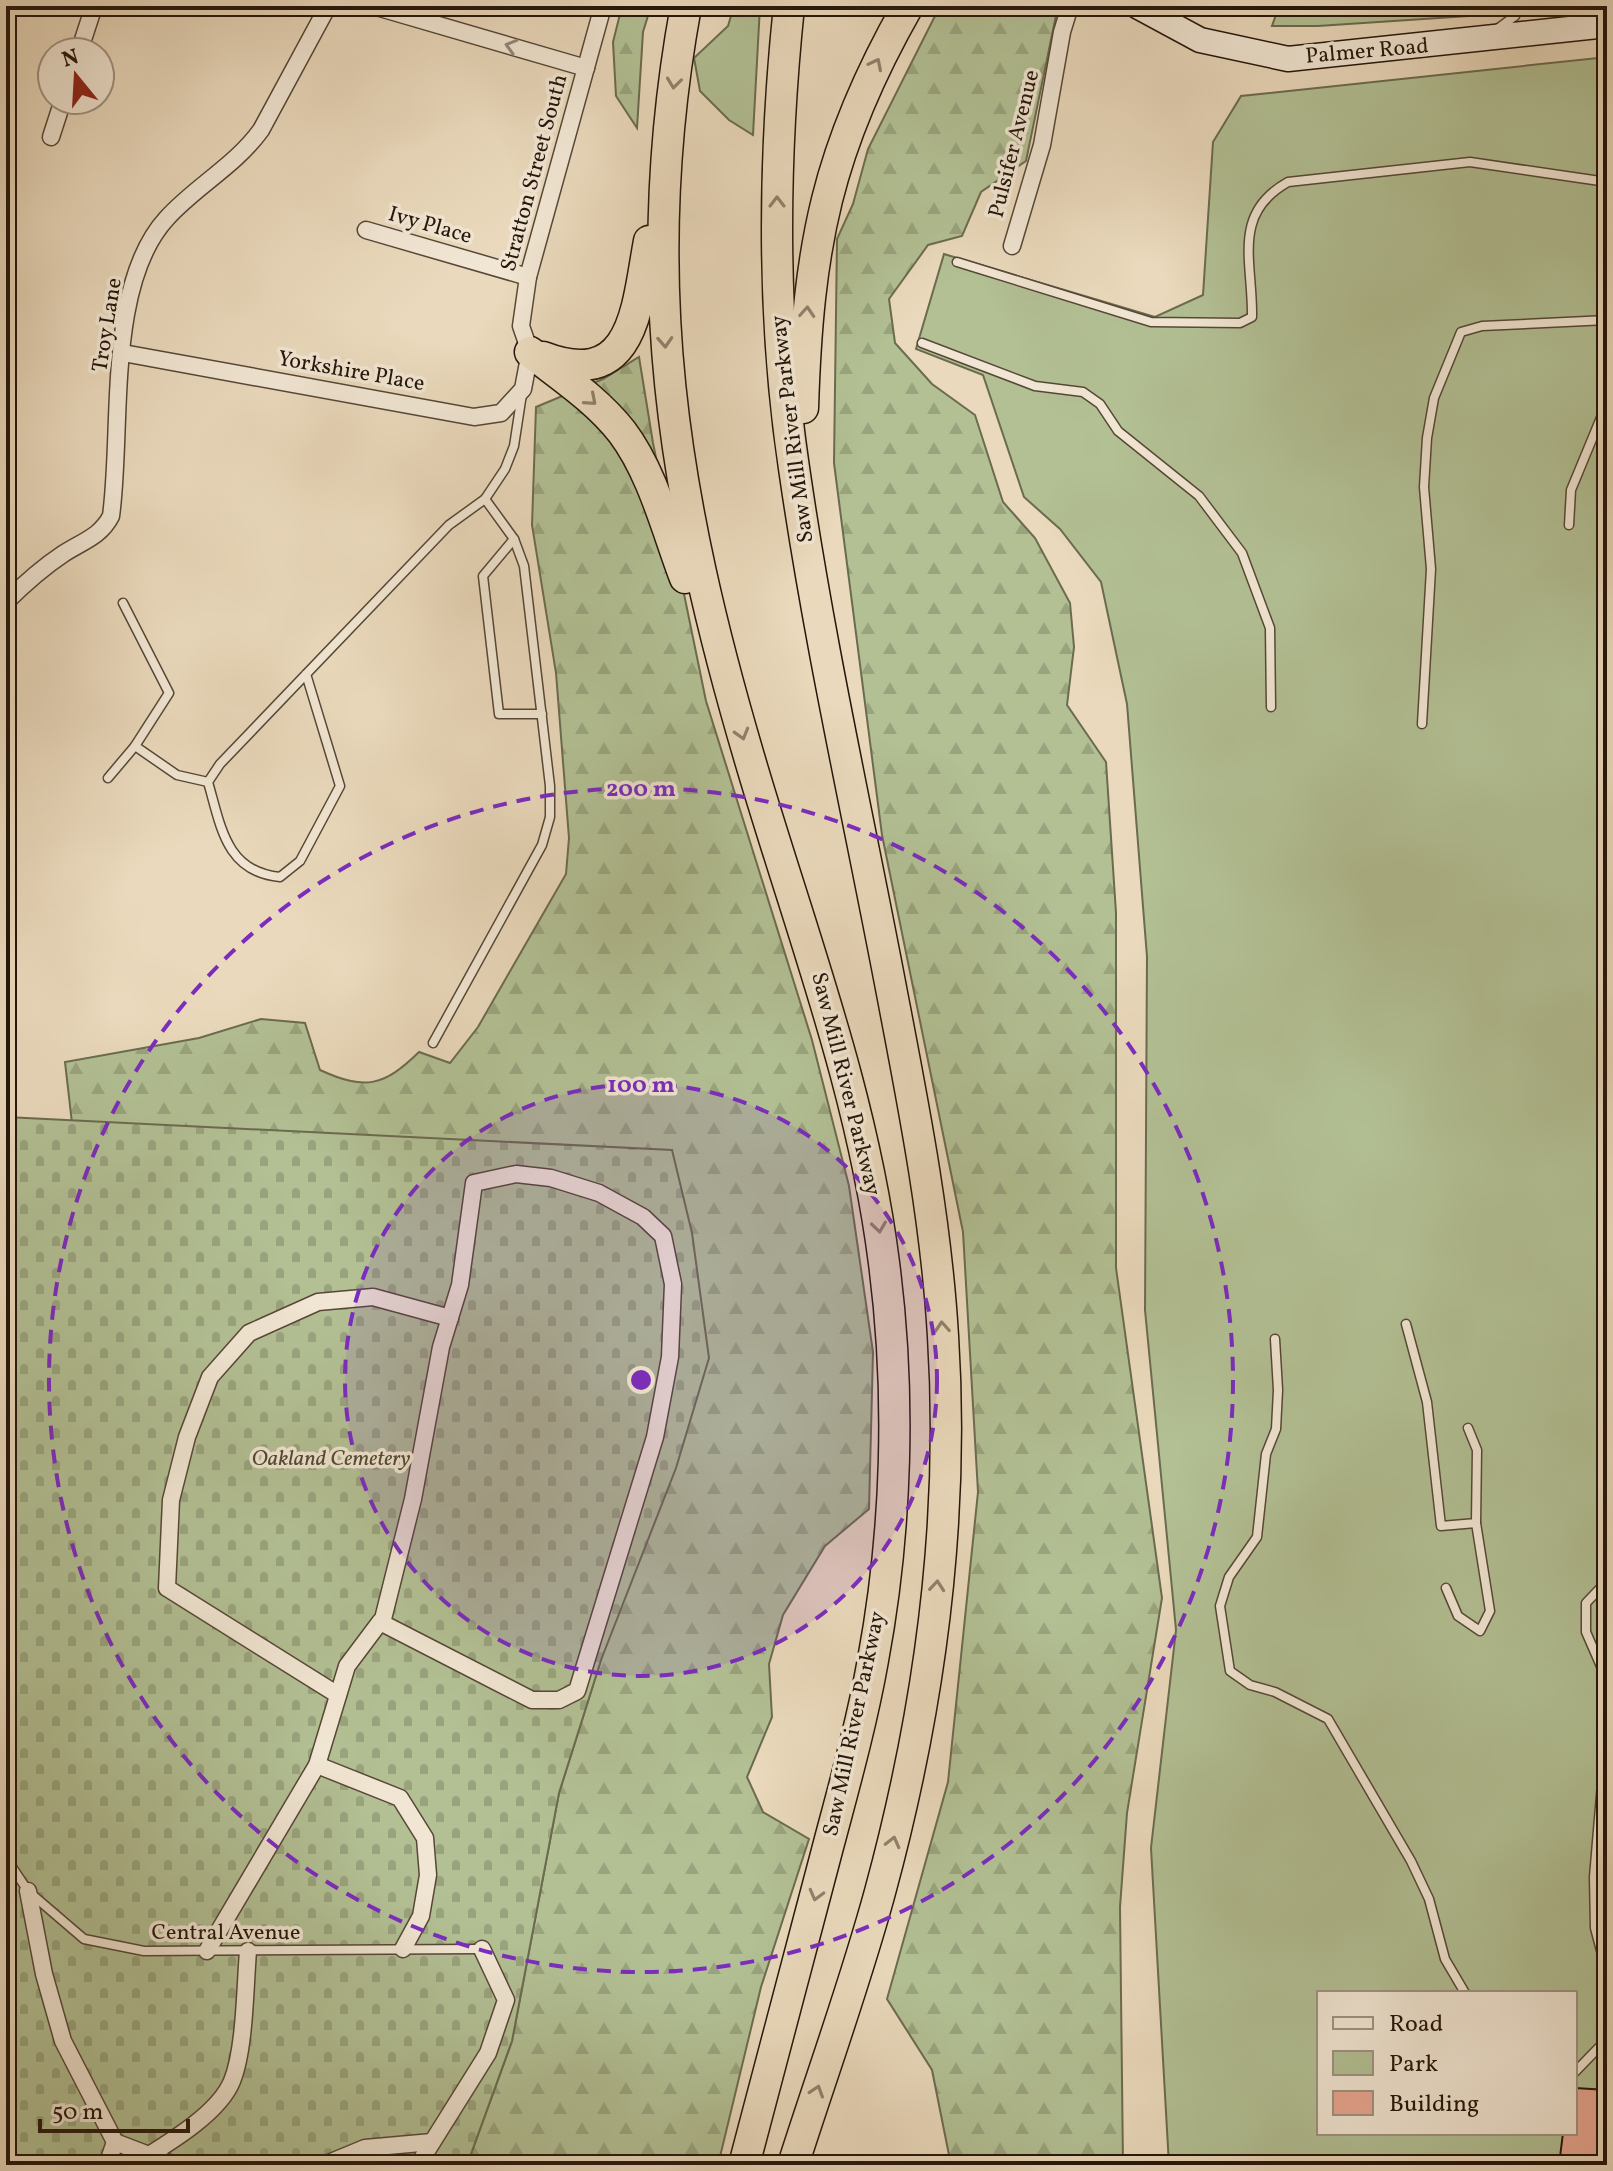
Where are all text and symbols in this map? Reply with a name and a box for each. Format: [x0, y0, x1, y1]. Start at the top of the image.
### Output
street label: Palmer Road [1304, 31, 1430, 73]
north arrow [36, 36, 116, 116]
one-way arrow [505, 39, 519, 55]
text: N [58, 42, 83, 77]
one-way arrow [867, 57, 882, 72]
street label: Pulsifer Avenue [982, 67, 1048, 221]
street label: Stratton Street South [494, 71, 576, 275]
one-way arrow [666, 76, 683, 90]
one-way arrow [768, 195, 786, 208]
street label: Ivy Place [385, 199, 475, 253]
street label: Troy Lane [85, 276, 131, 374]
one-way arrow [798, 305, 815, 318]
street label: Saw Mill River Parkway [764, 313, 822, 545]
one-way arrow [656, 336, 673, 349]
street label: Yorkshire Place [275, 344, 427, 400]
one-way arrow [582, 390, 596, 405]
one-way arrow [733, 726, 750, 740]
text: 200 m [606, 773, 676, 807]
street label: Saw Mill River Parkway [802, 969, 888, 1199]
text: 100 m [607, 1069, 675, 1103]
one-way arrow [870, 1220, 887, 1234]
one-way arrow [934, 1320, 951, 1333]
centre of rings [627, 1366, 655, 1394]
park label: Oakland Cemetery [251, 1444, 411, 1475]
one-way arrow [929, 1579, 946, 1592]
street label: Saw Mill River Parkway [816, 1609, 894, 1839]
one-way arrow [883, 1836, 900, 1850]
one-way arrow [808, 1888, 825, 1902]
street label: Central Avenue [152, 1918, 300, 1949]
legend [1317, 1991, 1577, 2135]
text: Road [1389, 2008, 1443, 2042]
text: Park [1389, 2048, 1438, 2082]
scale bar [40, 2083, 188, 2133]
one-way arrow [807, 2085, 823, 2099]
text: Building [1389, 2088, 1479, 2122]
text: 50 m [52, 2096, 104, 2130]

